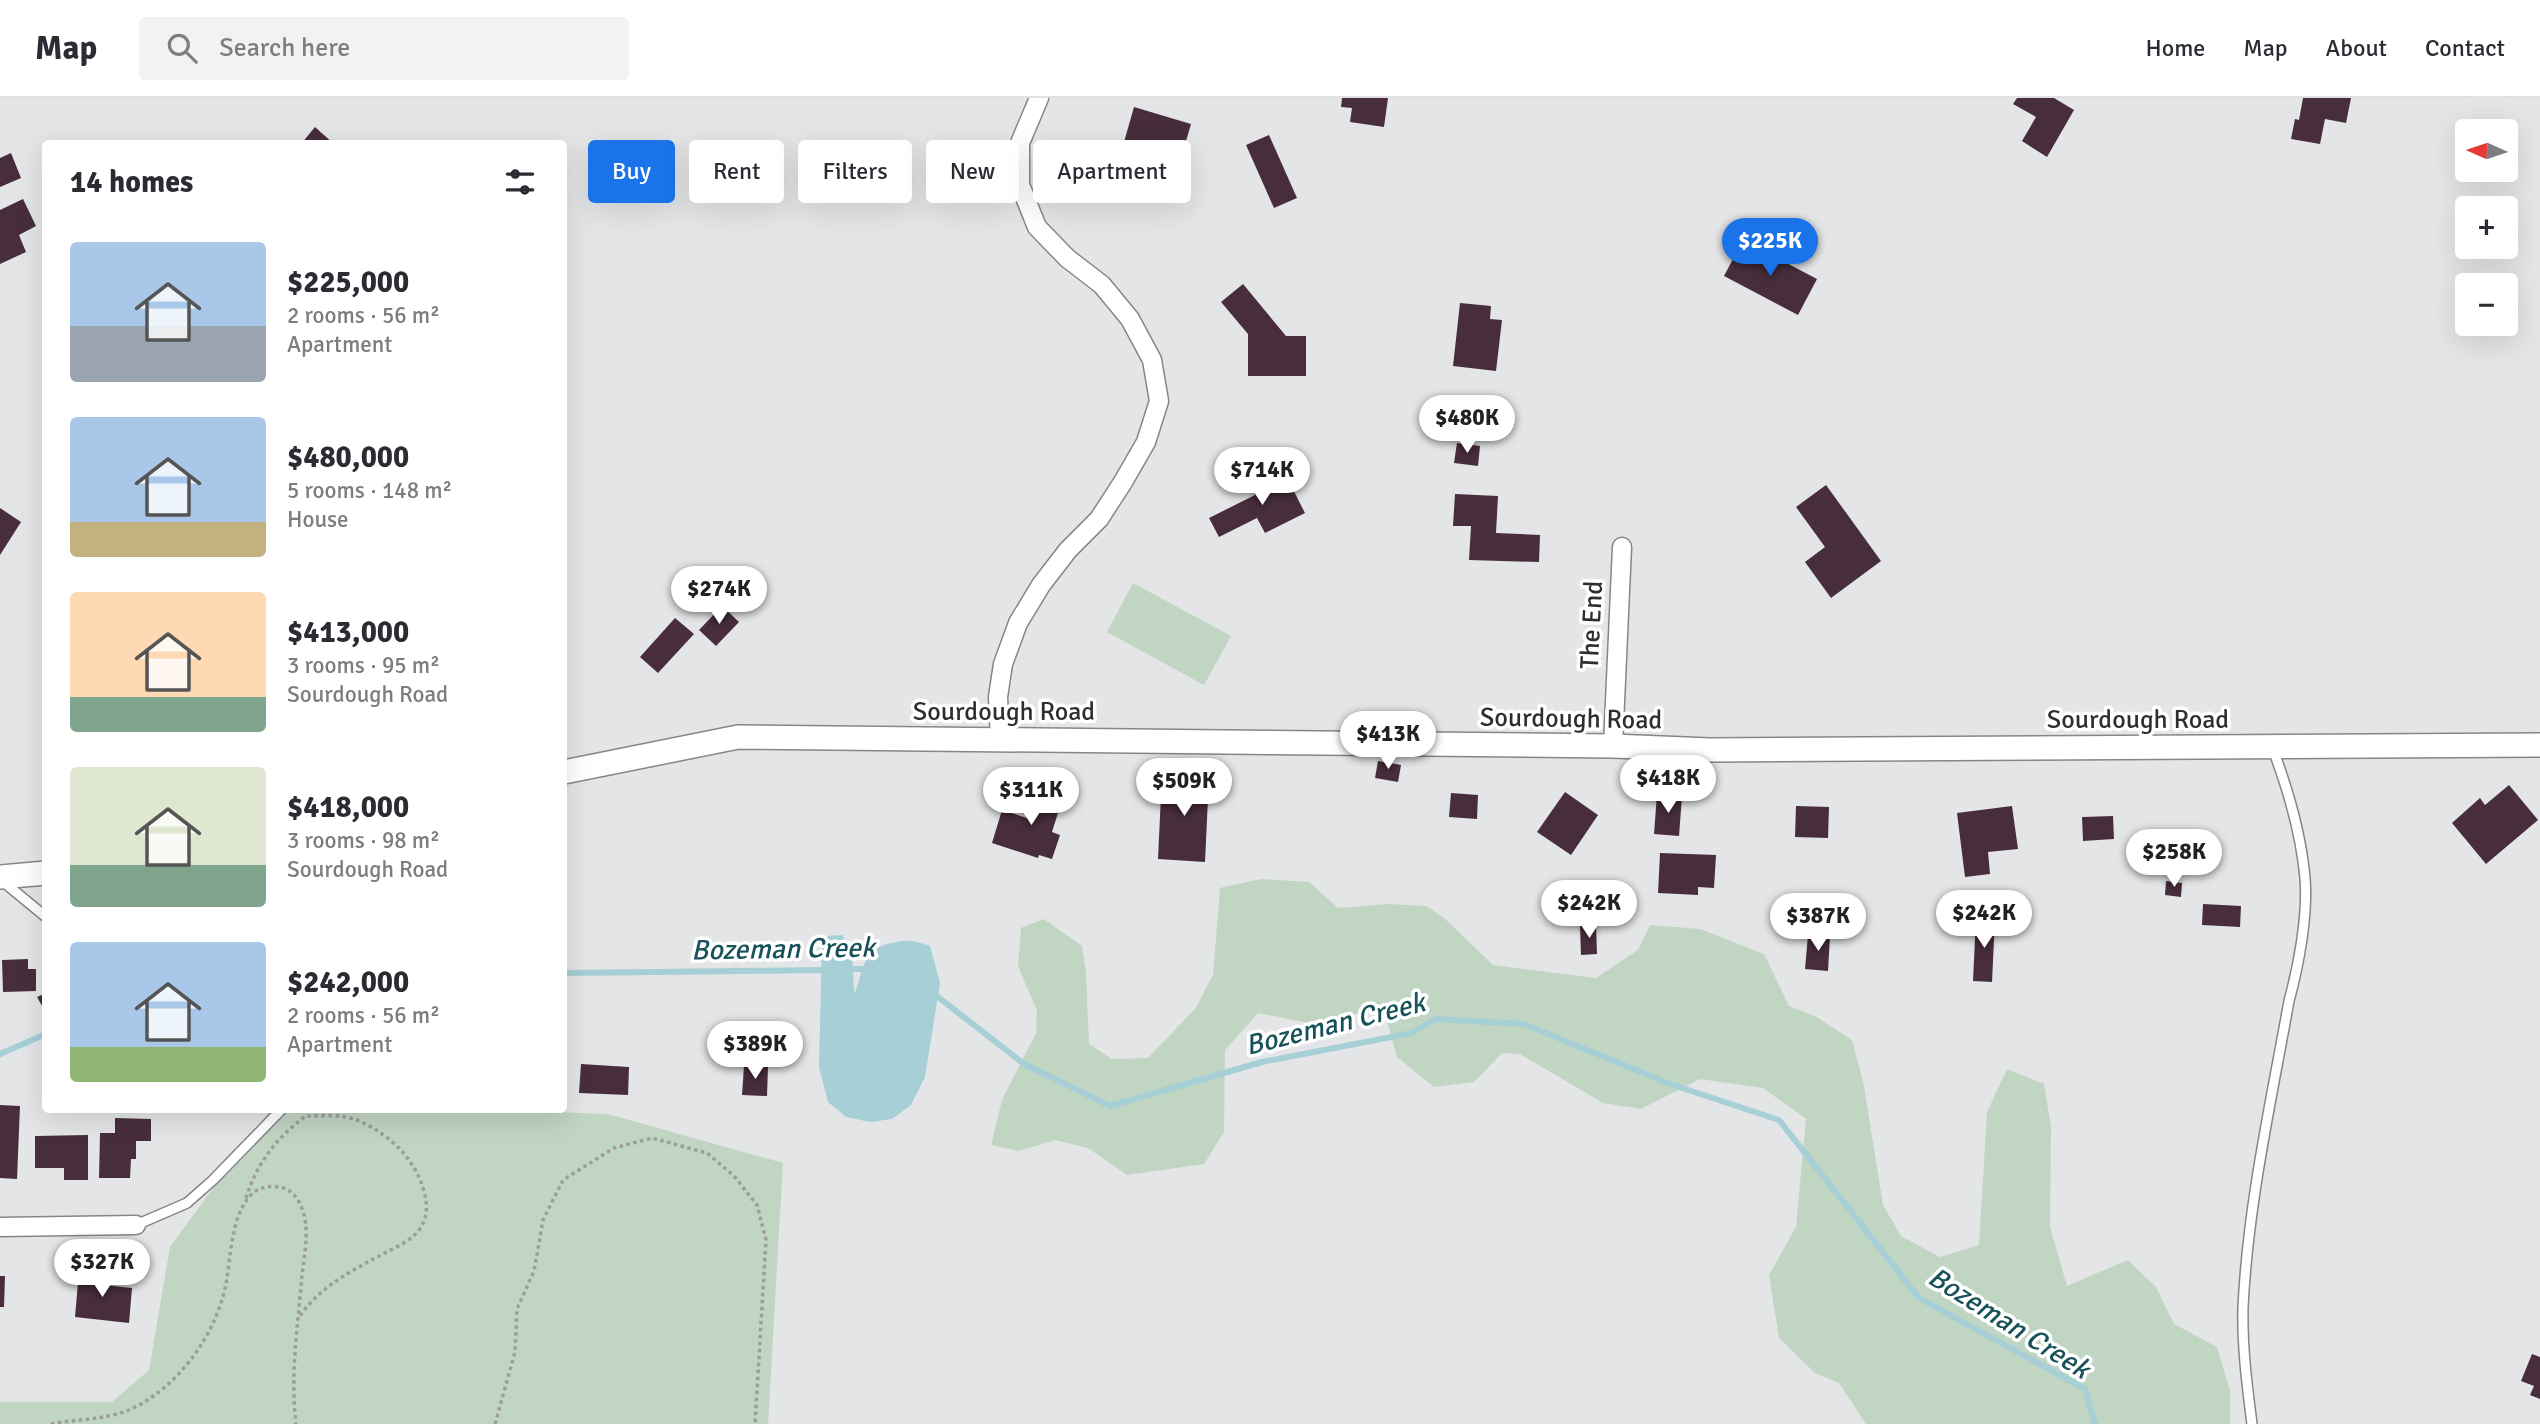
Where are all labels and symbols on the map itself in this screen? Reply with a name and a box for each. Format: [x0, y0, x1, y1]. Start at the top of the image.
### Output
north arrow [2455, 119, 2518, 182]
pin: $225K [1721, 218, 1819, 278]
pin: $480K [1418, 396, 1516, 455]
pin: $714K [1213, 448, 1311, 507]
pin: $274K [670, 566, 768, 626]
street label: The End [1574, 580, 1610, 670]
street label: Sourdough Road [913, 696, 1095, 728]
street label: Sourdough Road [1480, 701, 1662, 737]
street label: Sourdough Road [2047, 704, 2229, 736]
pin: $413K [1339, 712, 1437, 771]
pin: $418K [1619, 756, 1717, 815]
pin: $509K [1135, 758, 1233, 818]
pin: $311K [982, 768, 1080, 827]
pin: $258K [2125, 830, 2223, 889]
pin: $242K [1540, 880, 1638, 940]
pin: $242K [1935, 890, 2033, 950]
pin: $387K [1769, 894, 1867, 953]
water label: Bozeman Creek [691, 930, 878, 968]
water label: Bozeman Creek [1242, 985, 1431, 1063]
pin: $389K [706, 1021, 804, 1081]
pin: $327K [53, 1240, 151, 1299]
water label: Bozeman Creek [1922, 1260, 2098, 1388]

